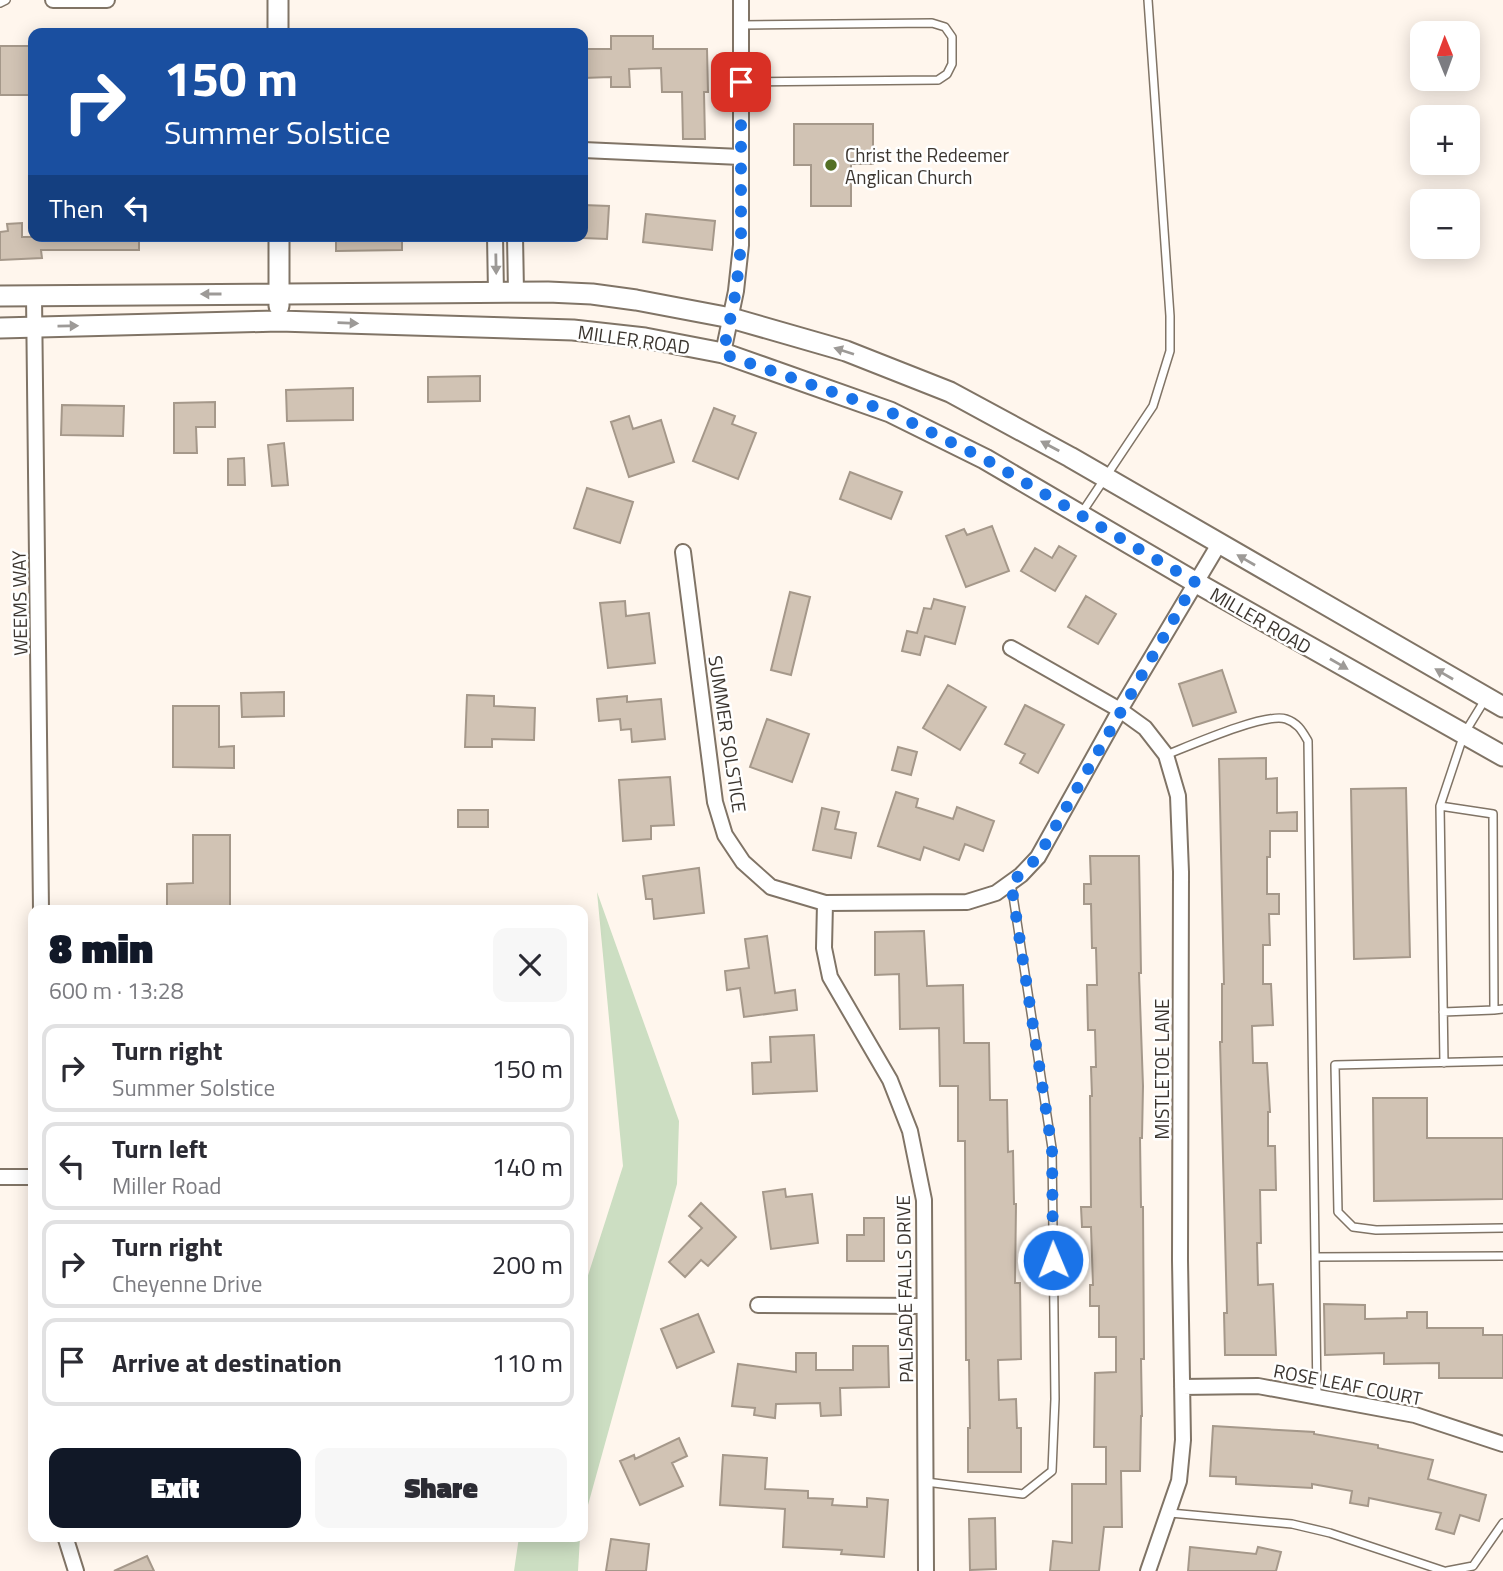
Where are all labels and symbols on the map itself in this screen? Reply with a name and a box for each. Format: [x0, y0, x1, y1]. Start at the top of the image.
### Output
north arrow [1410, 21, 1480, 91]
pin [711, 52, 771, 112]
place label: Christ the Redeemer Anglican Church [845, 140, 1009, 191]
marker: Christ the Redeemer Anglican Church [823, 157, 839, 173]
one-way arrow [490, 254, 502, 276]
one-way arrow [199, 289, 221, 300]
one-way arrow [337, 317, 359, 328]
street label: MILLER ROAD [576, 317, 692, 361]
one-way arrow [57, 321, 79, 332]
one-way arrow [833, 345, 854, 356]
one-way arrow [1040, 440, 1059, 452]
street label: WEEMS WAY [4, 549, 34, 656]
one-way arrow [1237, 554, 1256, 566]
street label: MILLER ROAD [1205, 579, 1317, 661]
street label: SUMMER SOLSTICE [701, 653, 755, 815]
one-way arrow [1330, 658, 1349, 670]
one-way arrow [1434, 667, 1453, 680]
street label: MISTLETOE LANE [1147, 998, 1176, 1140]
street label: PALISADE FALLS DRIVE [888, 1195, 920, 1383]
position arrow [1016, 1223, 1090, 1297]
street label: ROSE LEAF COURT [1271, 1355, 1425, 1413]

